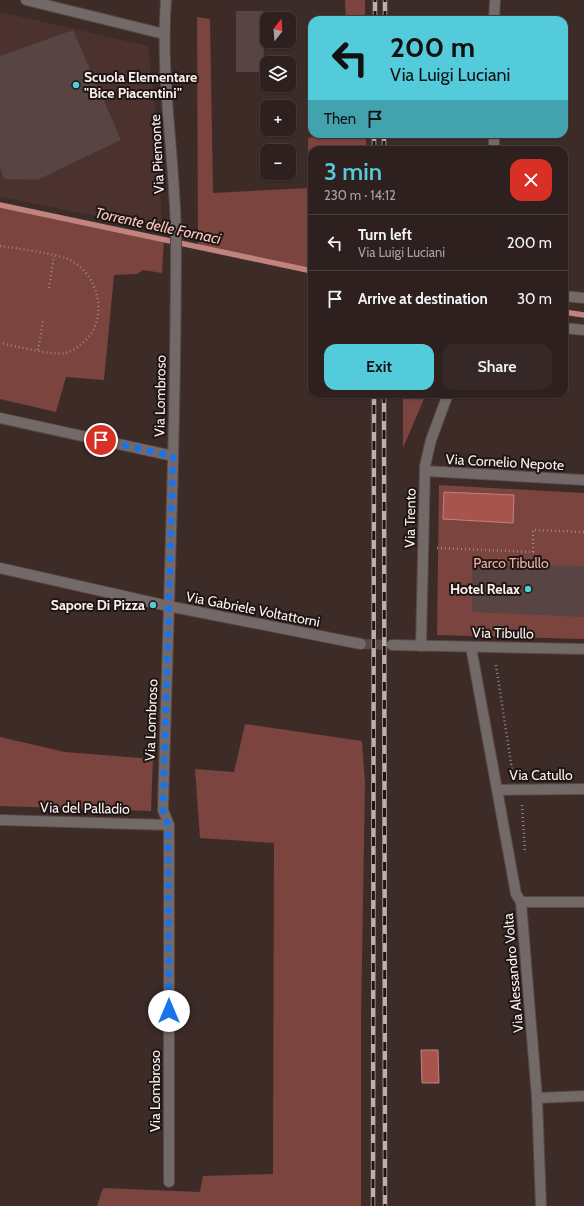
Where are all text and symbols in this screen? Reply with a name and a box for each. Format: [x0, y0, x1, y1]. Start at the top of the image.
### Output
north arrow [260, 12, 296, 48]
map controls [260, 12, 296, 180]
text: 200 m [390, 30, 475, 64]
icon: left [324, 32, 376, 84]
button: layers [260, 56, 296, 92]
text: Via Luigi Luciani [390, 64, 510, 86]
place label: Scuola Elementare "Bice Piacentini" [84, 68, 197, 102]
marker: Scuola Elementare "Bice Piacentini" [71, 80, 81, 90]
button: + [260, 100, 296, 136]
icon: arrive [364, 108, 386, 130]
text: Then [324, 110, 356, 128]
street label: Via Piemonte [146, 114, 168, 194]
button: − [260, 144, 296, 180]
text: 3 min [324, 157, 382, 186]
button: close [510, 159, 552, 201]
text: 230 m · 14:12 [324, 187, 396, 203]
water label: Torrente delle Fornaci [93, 204, 223, 248]
text: Turn left [358, 226, 412, 244]
icon: left [324, 232, 346, 254]
text: 200 m [507, 234, 552, 252]
text: Via Luigi Luciani [358, 244, 445, 260]
icon: arrive [324, 288, 346, 310]
text: Arrive at destination [358, 290, 488, 308]
text: 30 m [517, 290, 552, 308]
button: Exit [324, 344, 434, 390]
button: Share [442, 344, 552, 390]
street label: Via Lombroso [150, 355, 170, 437]
pin [84, 423, 118, 457]
icon: arrive [90, 429, 112, 451]
street label: Via Cornelio Nepote [445, 450, 565, 474]
street label: Via Trento [400, 488, 420, 548]
park label: Parco Tibullo [473, 554, 549, 572]
place label: Hotel Relax [450, 580, 520, 598]
marker: Hotel Relax [523, 584, 533, 594]
street label: Via Gabriele Voltattorni [184, 587, 322, 631]
place label: Sapore Di Pizza [51, 596, 145, 614]
marker: Sapore Di Pizza [148, 600, 158, 610]
street label: Via Tibullo [472, 623, 534, 643]
street label: Via Lombroso [141, 678, 161, 761]
street label: Via Catullo [509, 766, 573, 784]
street label: Via del Palladio [40, 798, 130, 818]
street label: Via Alessandro Volta [499, 912, 527, 1034]
position arrow [148, 990, 190, 1032]
street label: Via Lombroso [146, 1050, 164, 1132]

